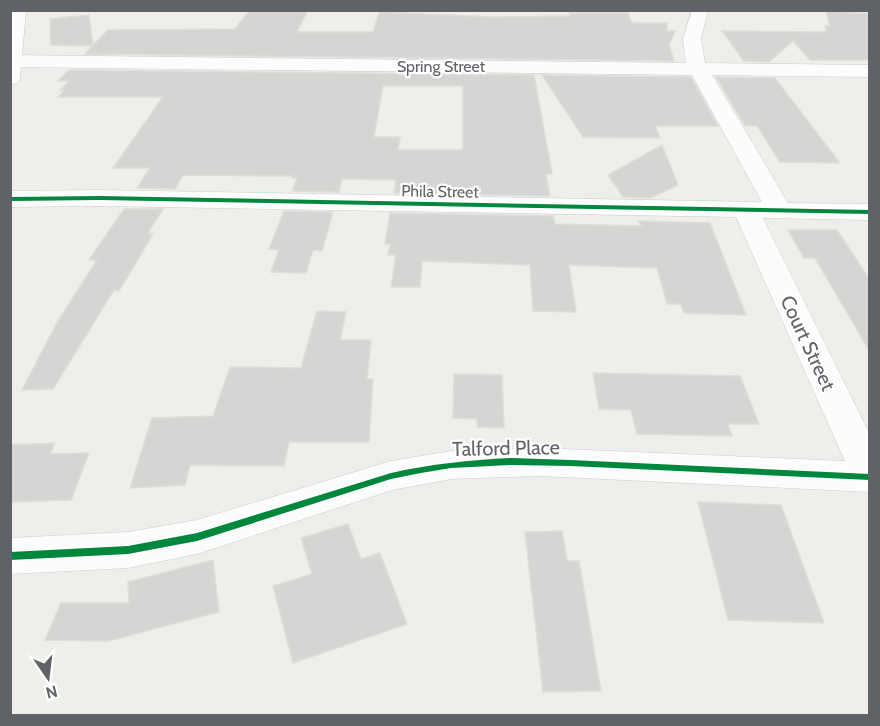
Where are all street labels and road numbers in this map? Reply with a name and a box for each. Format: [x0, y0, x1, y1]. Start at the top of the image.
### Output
street label: Spring Street [397, 57, 486, 76]
street label: Phila Street [401, 181, 479, 202]
street label: Court Street [775, 291, 841, 395]
street label: Talford Place [452, 435, 560, 461]

